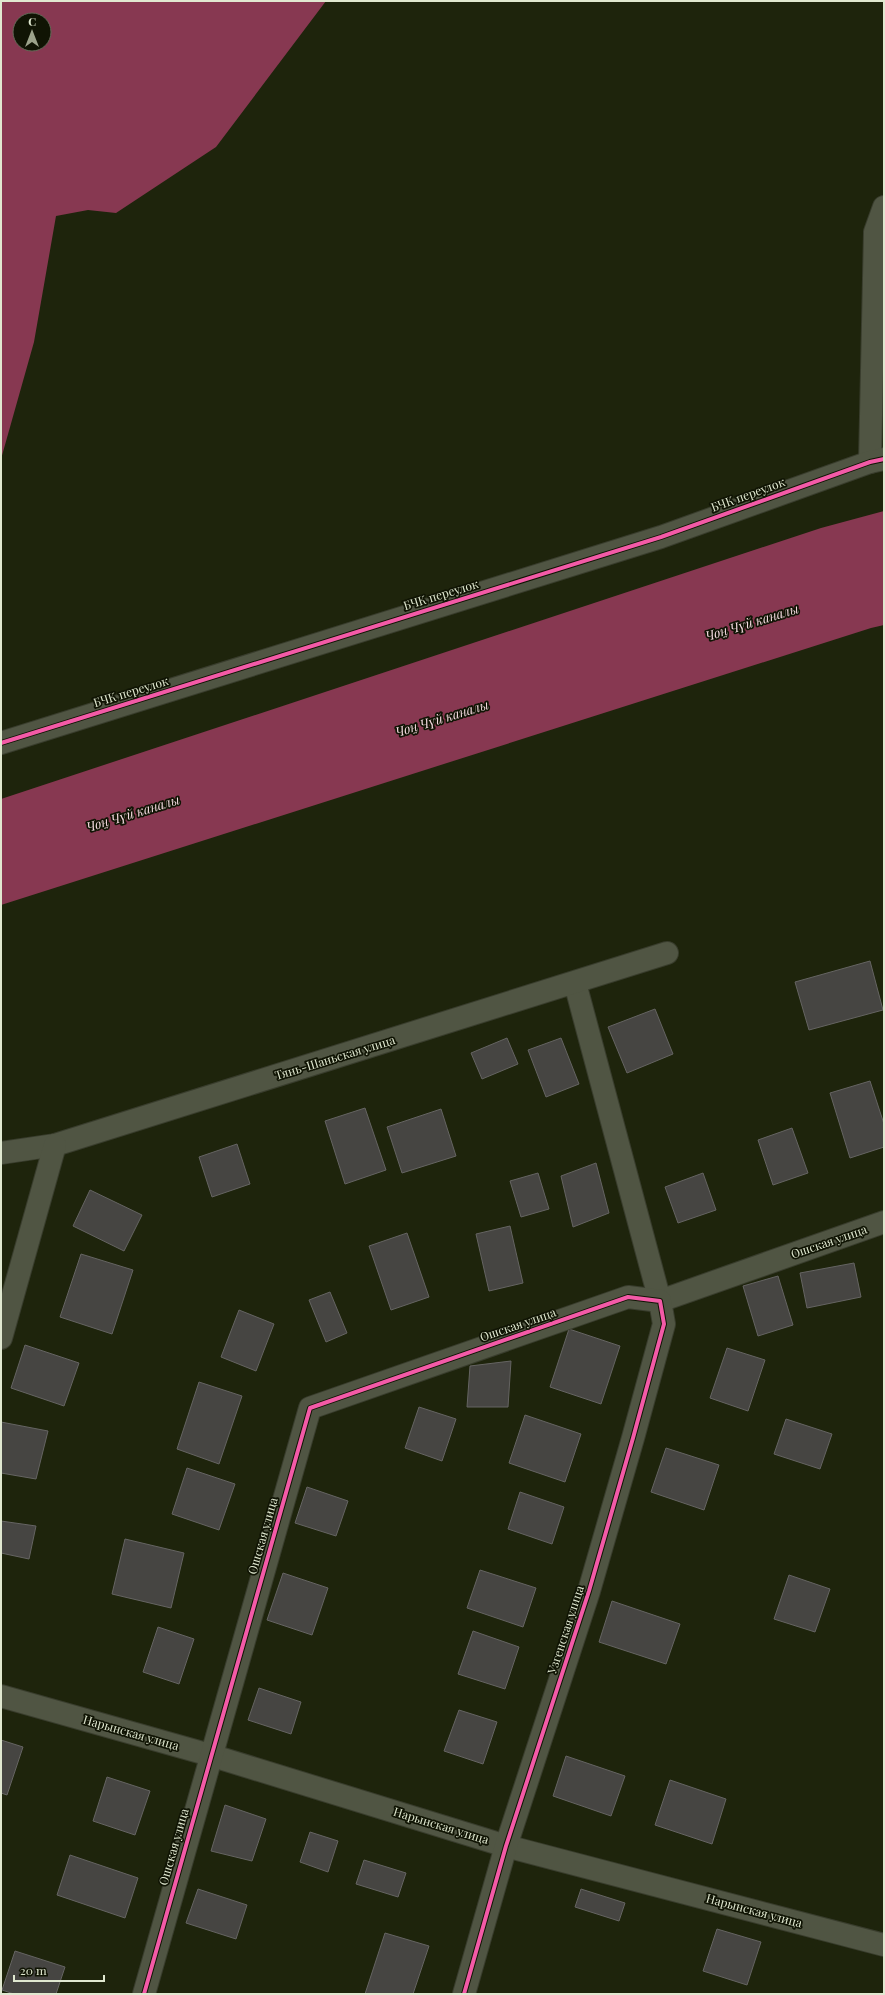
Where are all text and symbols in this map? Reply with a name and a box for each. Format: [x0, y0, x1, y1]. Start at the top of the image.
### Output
north arrow [12, 12, 52, 52]
text: С [28, 14, 36, 29]
street label: БЧК переулок [708, 473, 787, 515]
street label: БЧК переулок [401, 575, 480, 613]
water label: Чоң Чүй каналы [703, 599, 800, 644]
street label: БЧК переулок [91, 672, 170, 710]
water label: Чоң Чүй каналы [393, 695, 490, 740]
water label: Чоң Чүй каналы [84, 790, 181, 835]
street label: Тянь-Шаньская улица [273, 1031, 397, 1083]
street label: Ошская улица [788, 1221, 869, 1262]
street label: Ошская улица [477, 1304, 558, 1345]
street label: Ошская улица [243, 1495, 281, 1576]
street label: Узгенская улица [543, 1583, 587, 1677]
street label: Нарынская улица [82, 1711, 181, 1753]
street label: Нарынская улица [392, 1803, 491, 1847]
street label: Ошская улица [154, 1806, 192, 1887]
street label: Нарынская улица [704, 1890, 804, 1931]
scale bar [14, 1957, 104, 1983]
text: 20 m [20, 1962, 47, 1978]

